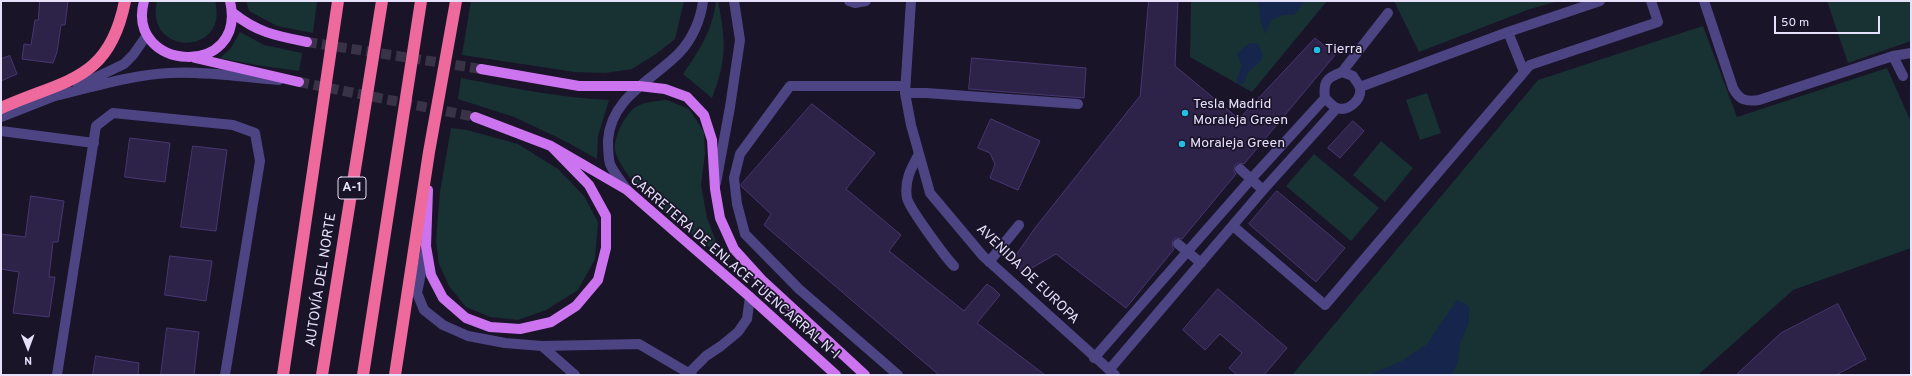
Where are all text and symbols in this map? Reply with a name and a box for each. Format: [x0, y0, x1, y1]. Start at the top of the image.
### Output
scale bar [1776, 8, 1882, 34]
text: 50 m [1781, 15, 1809, 31]
place label: Tierra [1325, 42, 1362, 58]
marker: Tierra [1312, 45, 1322, 55]
place label: Tesla Madrid Moraleja Green [1193, 97, 1288, 130]
marker: Tesla Madrid Moraleja Green [1180, 108, 1190, 118]
place label: Moraleja Green [1190, 136, 1285, 152]
marker: Moraleja Green [1177, 139, 1187, 149]
street label: CARRETERA DE ENLACE FUENCARRAL N-I [626, 172, 842, 364]
road number: A-1 [338, 177, 366, 199]
street label: AUTOVÍA DEL NORTE [303, 212, 341, 348]
street label: AVENIDA DE EUROPA [972, 222, 1082, 328]
north arrow [8, 328, 48, 368]
text: N [24, 353, 32, 367]

